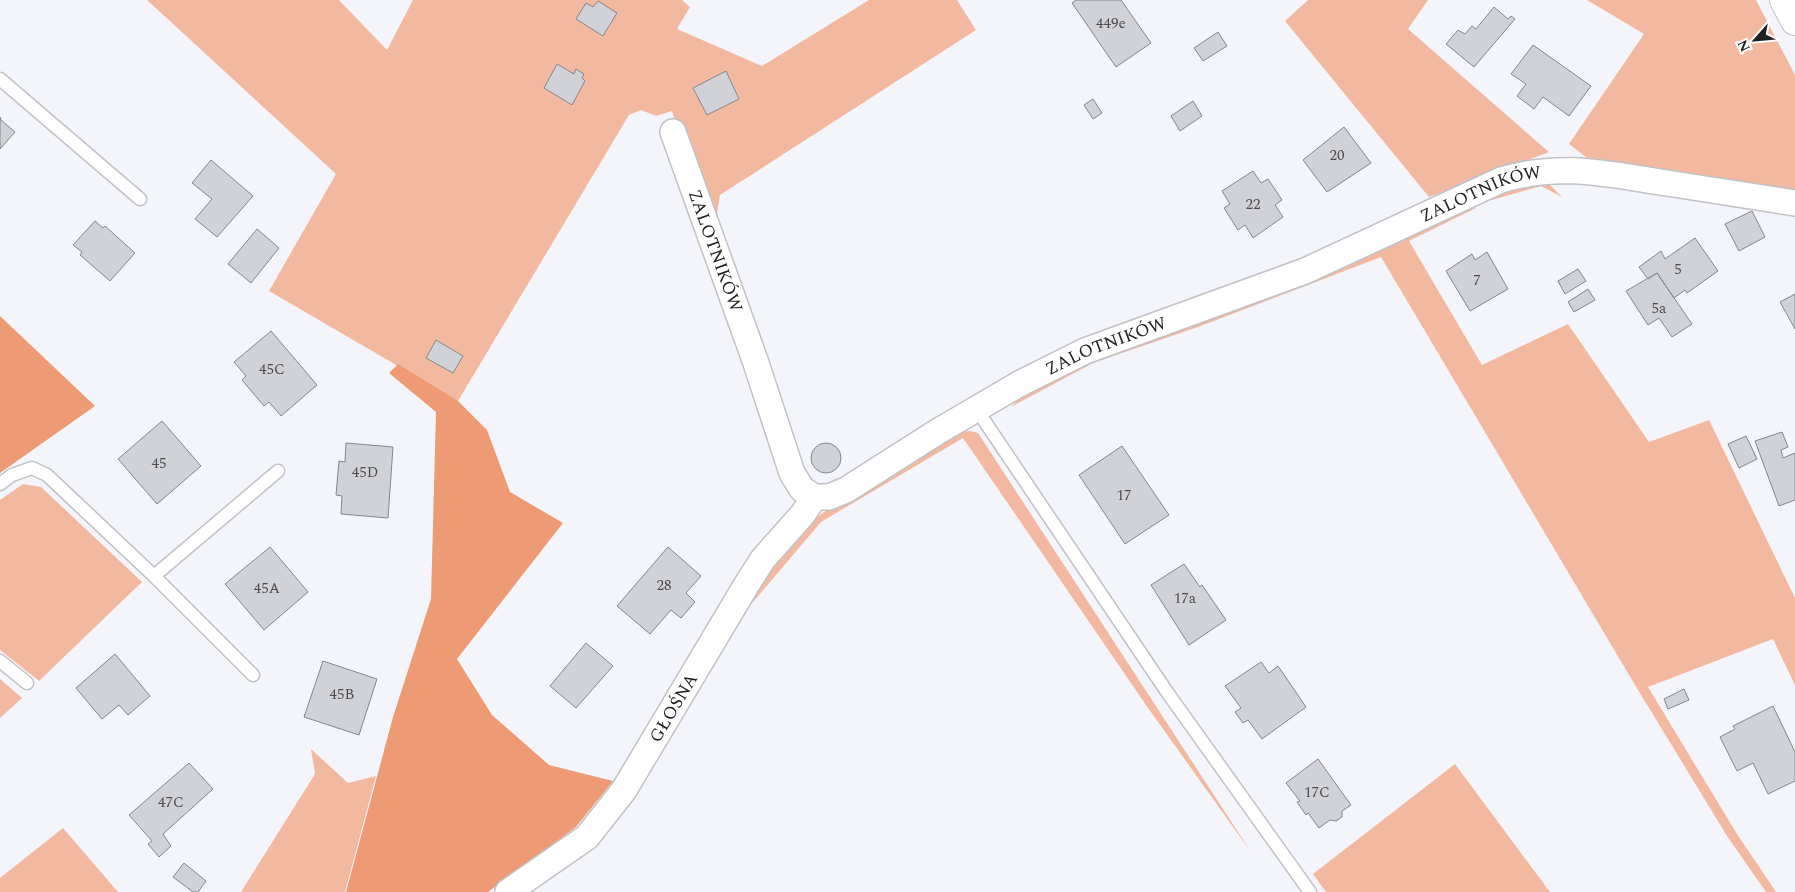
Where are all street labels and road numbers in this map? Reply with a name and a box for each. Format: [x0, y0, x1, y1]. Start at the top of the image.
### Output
street label: ZALOTNIKÓW [1416, 159, 1543, 230]
street label: ZALOTNIKÓW [681, 186, 750, 316]
street label: ZALOTNIKÓW [1041, 309, 1171, 383]
street label: GŁOŚNA [642, 668, 705, 748]

